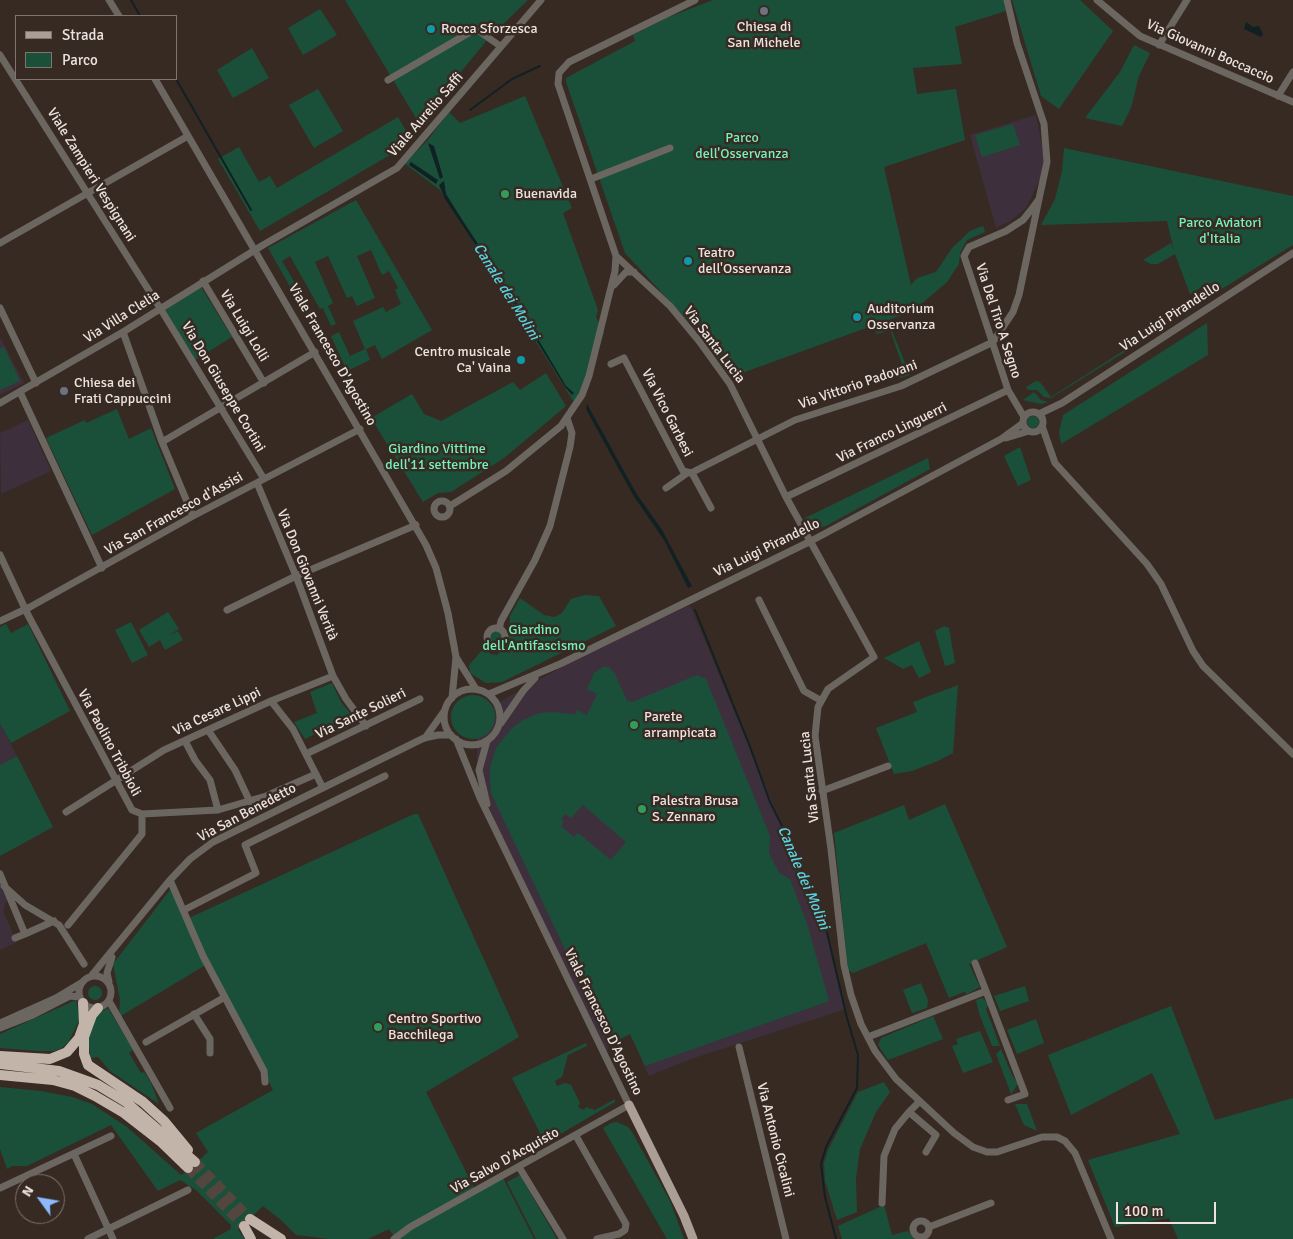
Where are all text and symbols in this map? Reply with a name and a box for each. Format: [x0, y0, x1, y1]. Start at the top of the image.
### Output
marker: Chiesa di San Michele [758, 5, 770, 17]
legend [15, 15, 178, 80]
street label: Via Giovanni Boccaccio [1144, 16, 1276, 88]
place label: Chiesa di San Michele [728, 19, 800, 52]
place label: Rocca Sforzesca [441, 21, 538, 37]
marker: Rocca Sforzesca [425, 23, 437, 35]
text: Strada [62, 26, 104, 44]
text: Parco [62, 51, 98, 69]
street label: Viale Aurelio Saffi [385, 69, 467, 161]
street label: Viale Zampieri Vespignani [43, 105, 139, 245]
park label: Parco dell'Osservanza [695, 130, 789, 162]
place label: Buenavida [515, 186, 577, 202]
marker: Buenavida [499, 188, 511, 200]
park label: Parco Aviatori d'Italia [1178, 215, 1262, 248]
water label: Canale dei Molini [469, 240, 543, 344]
place label: Teatro dell'Osservanza [698, 245, 791, 278]
marker: Teatro dell'Osservanza [682, 255, 694, 267]
street label: Via Del Tiro A Segno [971, 261, 1025, 381]
street label: Via Luigi Pirandello [1117, 278, 1223, 356]
street label: Viale Francesco D'Agostino [284, 281, 380, 429]
street label: Via Villa Clelia [81, 287, 163, 347]
street label: Via Luigi Lolli [216, 287, 272, 365]
place label: Auditorium Osservanza [867, 301, 935, 334]
street label: Via Santa Lucia [680, 303, 748, 387]
marker: Auditorium Osservanza [851, 311, 863, 323]
street label: Via Don Giuseppe Cortini [177, 319, 269, 455]
place label: Centro musicale Ca' Vaina [414, 344, 511, 377]
marker: Centro musicale Ca' Vaina [515, 354, 527, 366]
street label: Via Vittorio Padovani [796, 357, 920, 413]
street label: Via Vico Garbesi [638, 366, 696, 460]
place label: Chiesa dei Frati Cappuccini [74, 375, 171, 408]
marker: Chiesa dei Frati Cappuccini [58, 385, 70, 397]
street label: Via Franco Linguerri [834, 399, 950, 467]
park label: Giardino Vittime dell'11 settembre [385, 441, 489, 474]
street label: Via San Francesco d'Assisi [102, 469, 246, 559]
street label: Via Don Giovanni Verità [273, 507, 341, 643]
street label: Via Luigi Pirandello [711, 515, 823, 581]
park label: Giardino dell'Antifascismo [483, 622, 585, 654]
street label: Via Cesare Lippi [170, 684, 264, 740]
street label: Via Sante Solieri [313, 685, 409, 743]
street label: Via Paolino Tribbioli [74, 687, 144, 799]
place label: Parete arrampicata [644, 709, 716, 742]
marker: Parete arrampicata [628, 719, 640, 731]
street label: Via Santa Lucia [797, 730, 823, 824]
street label: Via San Benedetto [195, 780, 299, 846]
place label: Palestra Brusa S. Zennaro [652, 793, 738, 826]
marker: Palestra Brusa S. Zennaro [636, 803, 648, 815]
water label: Canale dei Molini [773, 823, 833, 933]
street label: Viale Francesco D'Agostino [560, 946, 646, 1098]
place label: Centro Sportivo Bacchilega [388, 1011, 481, 1044]
marker: Centro Sportivo Bacchilega [372, 1021, 384, 1033]
street label: Via Antonio Cicalini [753, 1081, 797, 1199]
street label: Via Salvo D'Acquisto [448, 1124, 562, 1198]
north arrow [15, 1174, 65, 1224]
text: N [18, 1183, 37, 1200]
scale bar [1118, 1192, 1218, 1224]
text: 100 m [1124, 1202, 1164, 1220]

